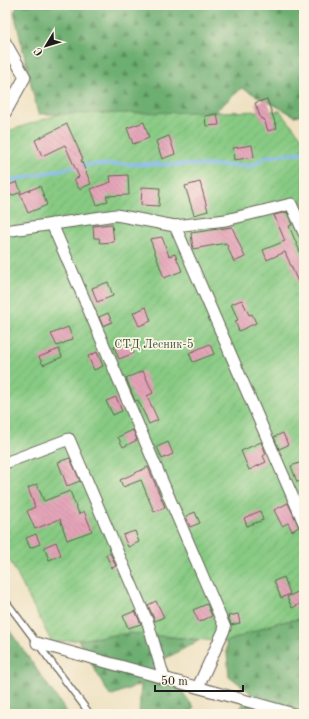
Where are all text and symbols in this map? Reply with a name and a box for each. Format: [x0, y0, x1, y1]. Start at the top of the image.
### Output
north arrow [26, 26, 66, 66]
text: С [33, 45, 46, 57]
park label: СТД Лесник-5 [114, 338, 194, 351]
scale bar [155, 667, 243, 693]
text: 50 m [161, 675, 188, 688]

